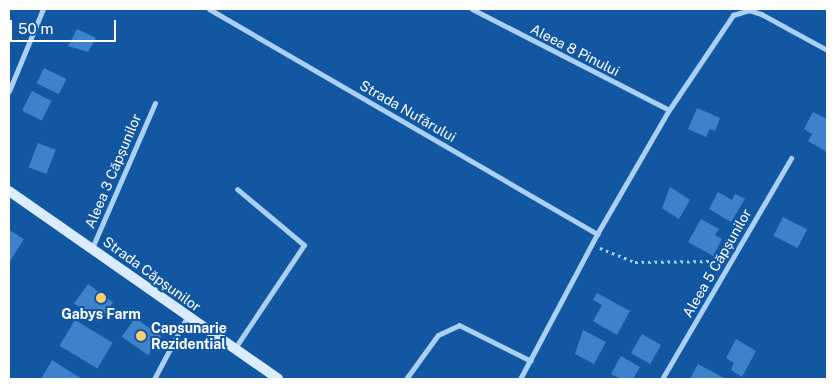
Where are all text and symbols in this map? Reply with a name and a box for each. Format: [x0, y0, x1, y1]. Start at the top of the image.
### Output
scale bar [12, 10, 119, 42]
text: 50 m [18, 20, 53, 37]
street label: Aleea 8 Pinului [528, 20, 622, 80]
street label: Strada Nufărului [357, 77, 459, 145]
street label: Aleea 3 Căpșunilor [81, 111, 145, 231]
street label: Aleea 5 Căpșunilor [679, 206, 755, 320]
street label: Strada Căpșunilor [100, 233, 204, 315]
marker: Gabys Farm [95, 292, 107, 304]
place label: Gabys Farm [61, 306, 141, 322]
place label: Capsunarie Rezidential [151, 320, 227, 352]
marker: Capsunarie Rezidential [135, 330, 147, 342]

